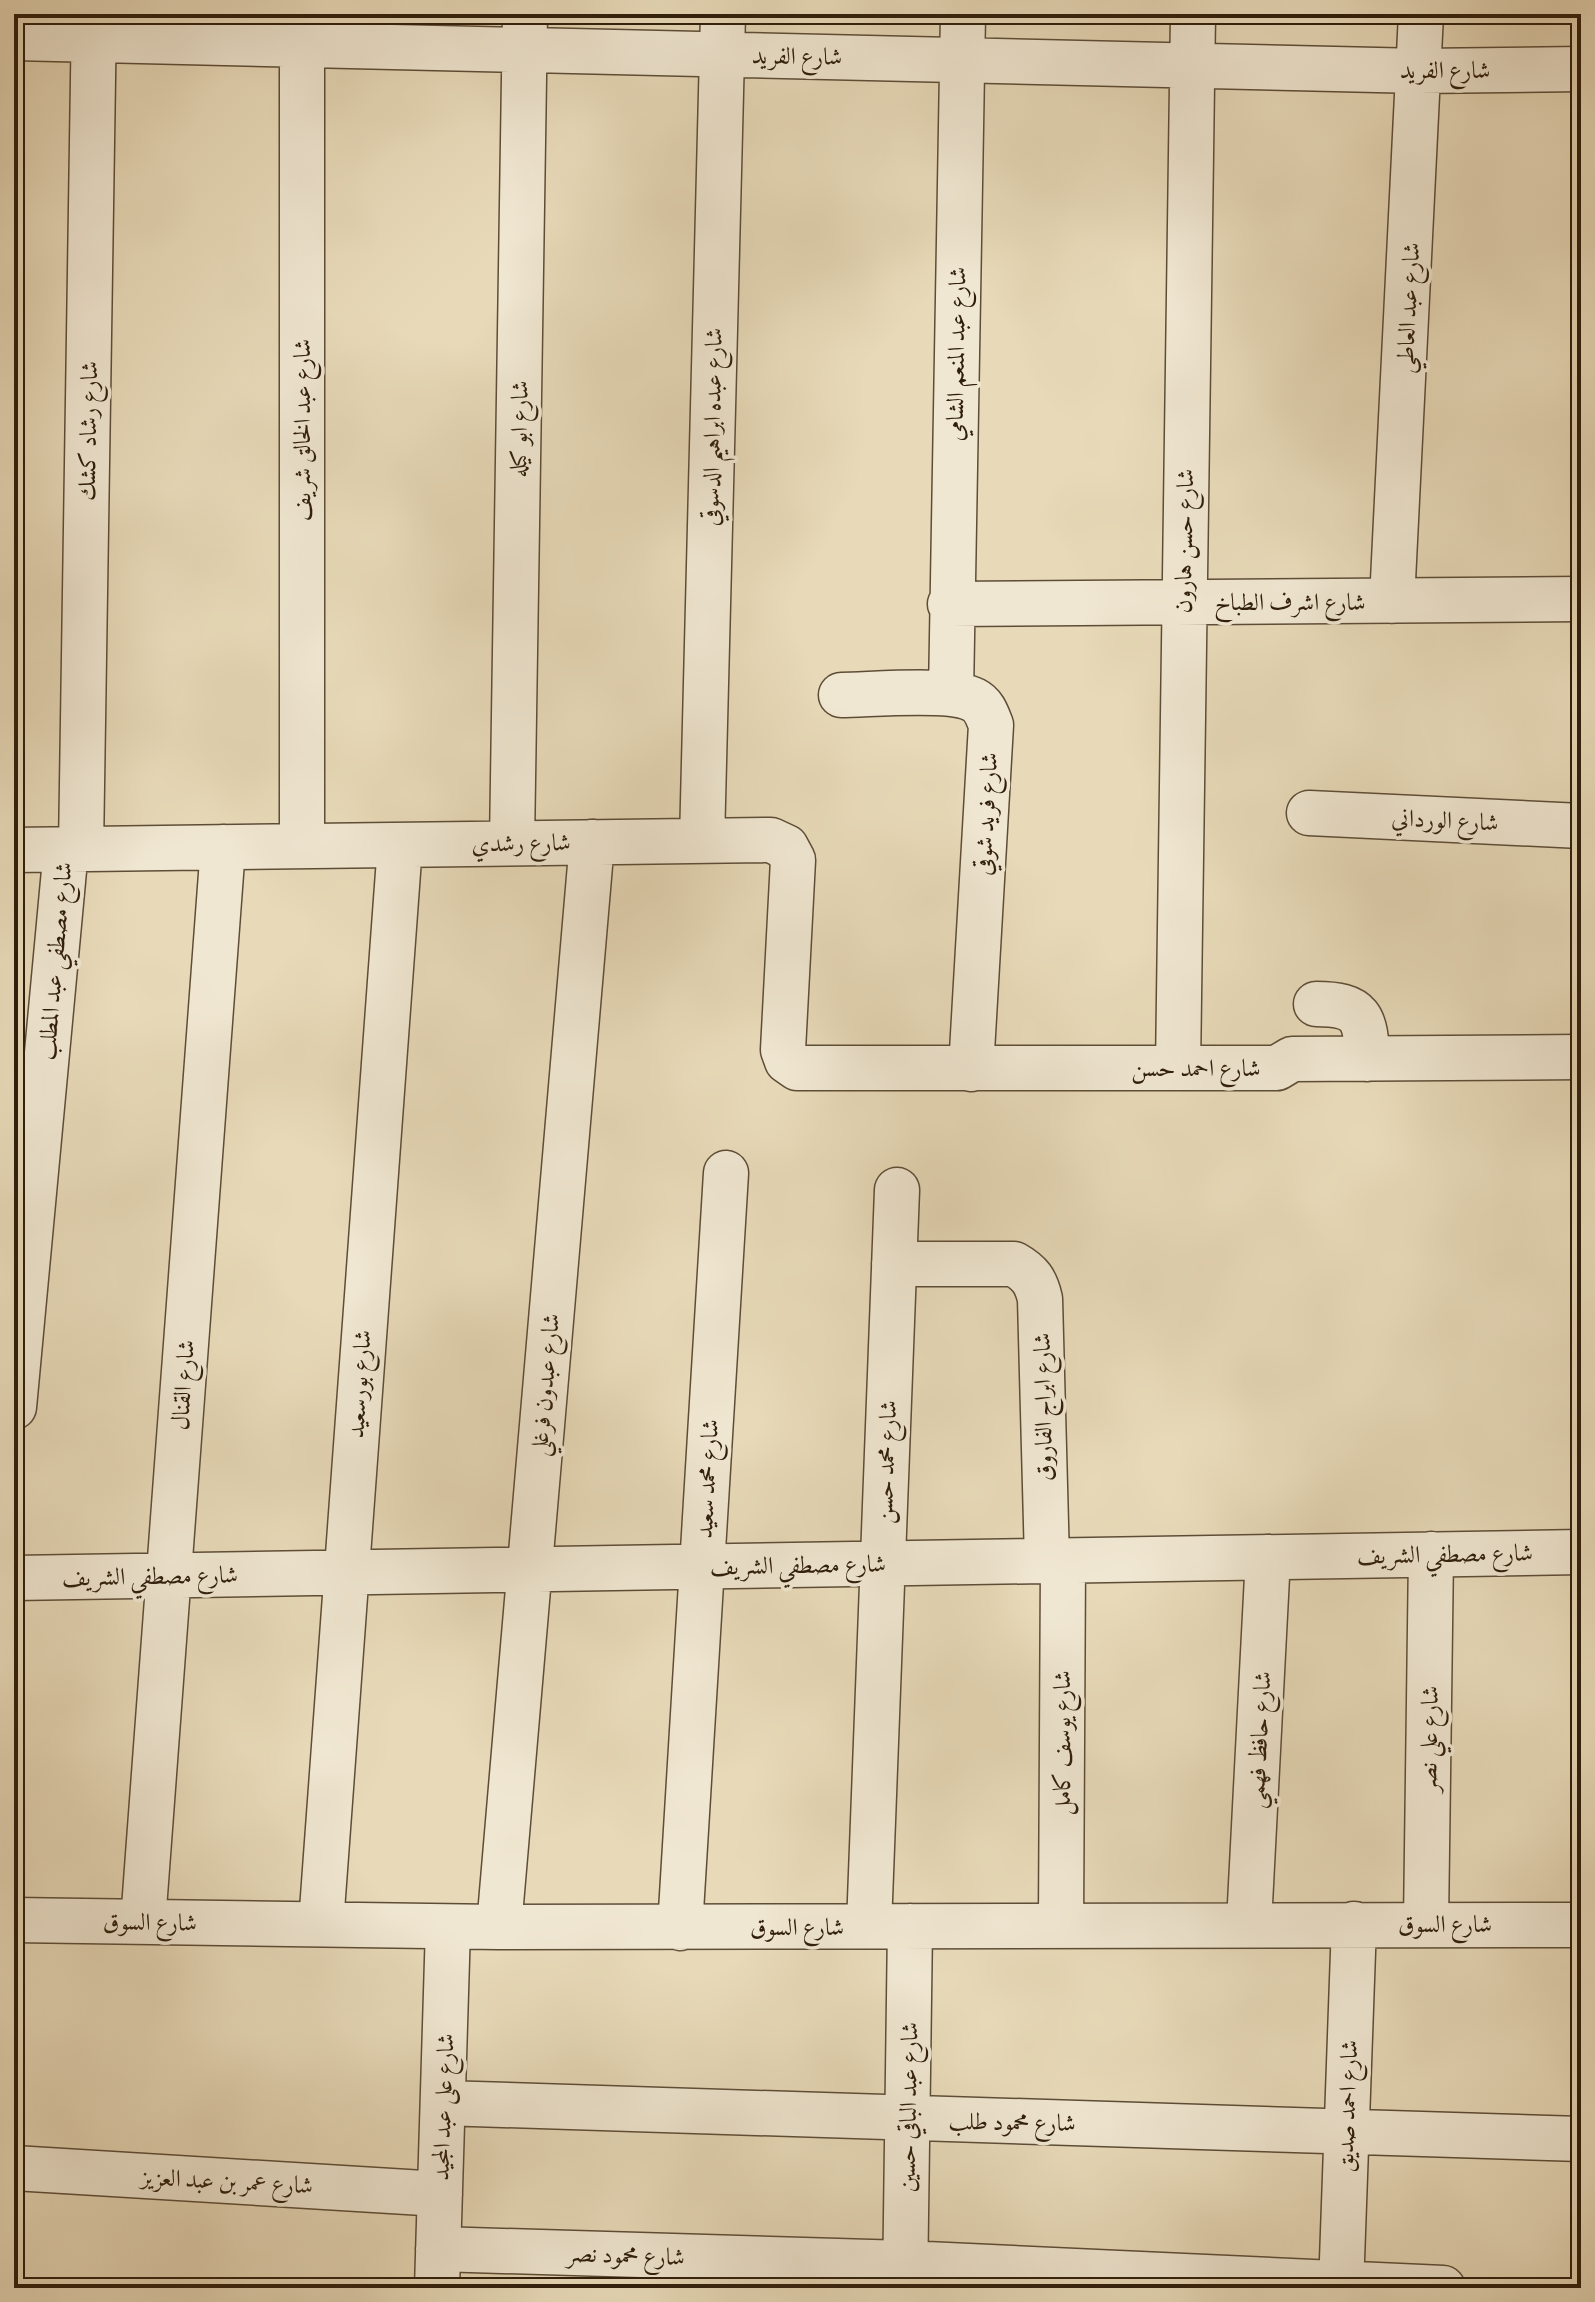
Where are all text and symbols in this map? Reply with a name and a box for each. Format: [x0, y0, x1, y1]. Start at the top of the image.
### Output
street label: شارع الفريد [751, 39, 843, 77]
street label: شارع الفريد [1400, 54, 1490, 90]
street label: شارع عبد العاطي [1389, 242, 1434, 375]
street label: شارع عبد المنعم الشامي [938, 266, 980, 442]
street label: شارع عبده ابراهيم الدسوقي [694, 327, 738, 527]
street label: شارع عبد الخالق شريف [286, 339, 322, 521]
street label: شارع رشاد كشك [71, 361, 109, 501]
street label: شارع ابو كيله [502, 380, 540, 478]
street label: شارع حسن هارون [1167, 468, 1205, 614]
street label: شارع اشرف الطباخ [1214, 586, 1366, 623]
street label: شارع فريد شوقي [967, 752, 1009, 877]
street label: شارع الورداني [1390, 801, 1499, 843]
street label: شارع رشدي [471, 826, 571, 864]
street label: شارع مصطفي عبد المطلب [30, 861, 87, 1062]
street label: شارع احمد حسن [1131, 1052, 1261, 1088]
street label: شارع عبدون فرغلي [523, 1312, 574, 1459]
street label: شارع بورسعيد [339, 1329, 383, 1439]
street label: شارع ابراج الفاروق [1026, 1332, 1065, 1482]
street label: شارع القنال [164, 1339, 206, 1432]
street label: شارع محمد حسن [868, 1399, 908, 1525]
street label: شارع محمد سعيد [688, 1418, 730, 1540]
street label: شارع مصطفي الشريف [1357, 1536, 1533, 1579]
street label: شارع مصطفي الشريف [710, 1547, 886, 1590]
street label: شارع مصطفي الشريف [62, 1558, 238, 1601]
street label: شارع يوسف كامل [1046, 1670, 1082, 1816]
street label: شارع حافظ فهمي [1239, 1670, 1286, 1810]
street label: شارع علي نصر [1412, 1685, 1453, 1796]
street label: شارع السوق [103, 1905, 197, 1943]
street label: شارع السوق [1398, 1908, 1492, 1944]
street label: شارع السوق [750, 1911, 844, 1947]
street label: شارع عبد الباقي حسين [891, 2022, 929, 2192]
street label: شارع على عبد المجيد [424, 2033, 466, 2181]
street label: شارع احمد صديق [1329, 2039, 1369, 2173]
street label: شارع محمود طلب [948, 2105, 1076, 2143]
street label: شارع عمر بن عبد العزيز [137, 2160, 314, 2205]
street label: شارع محمود نصر [563, 2237, 685, 2277]

